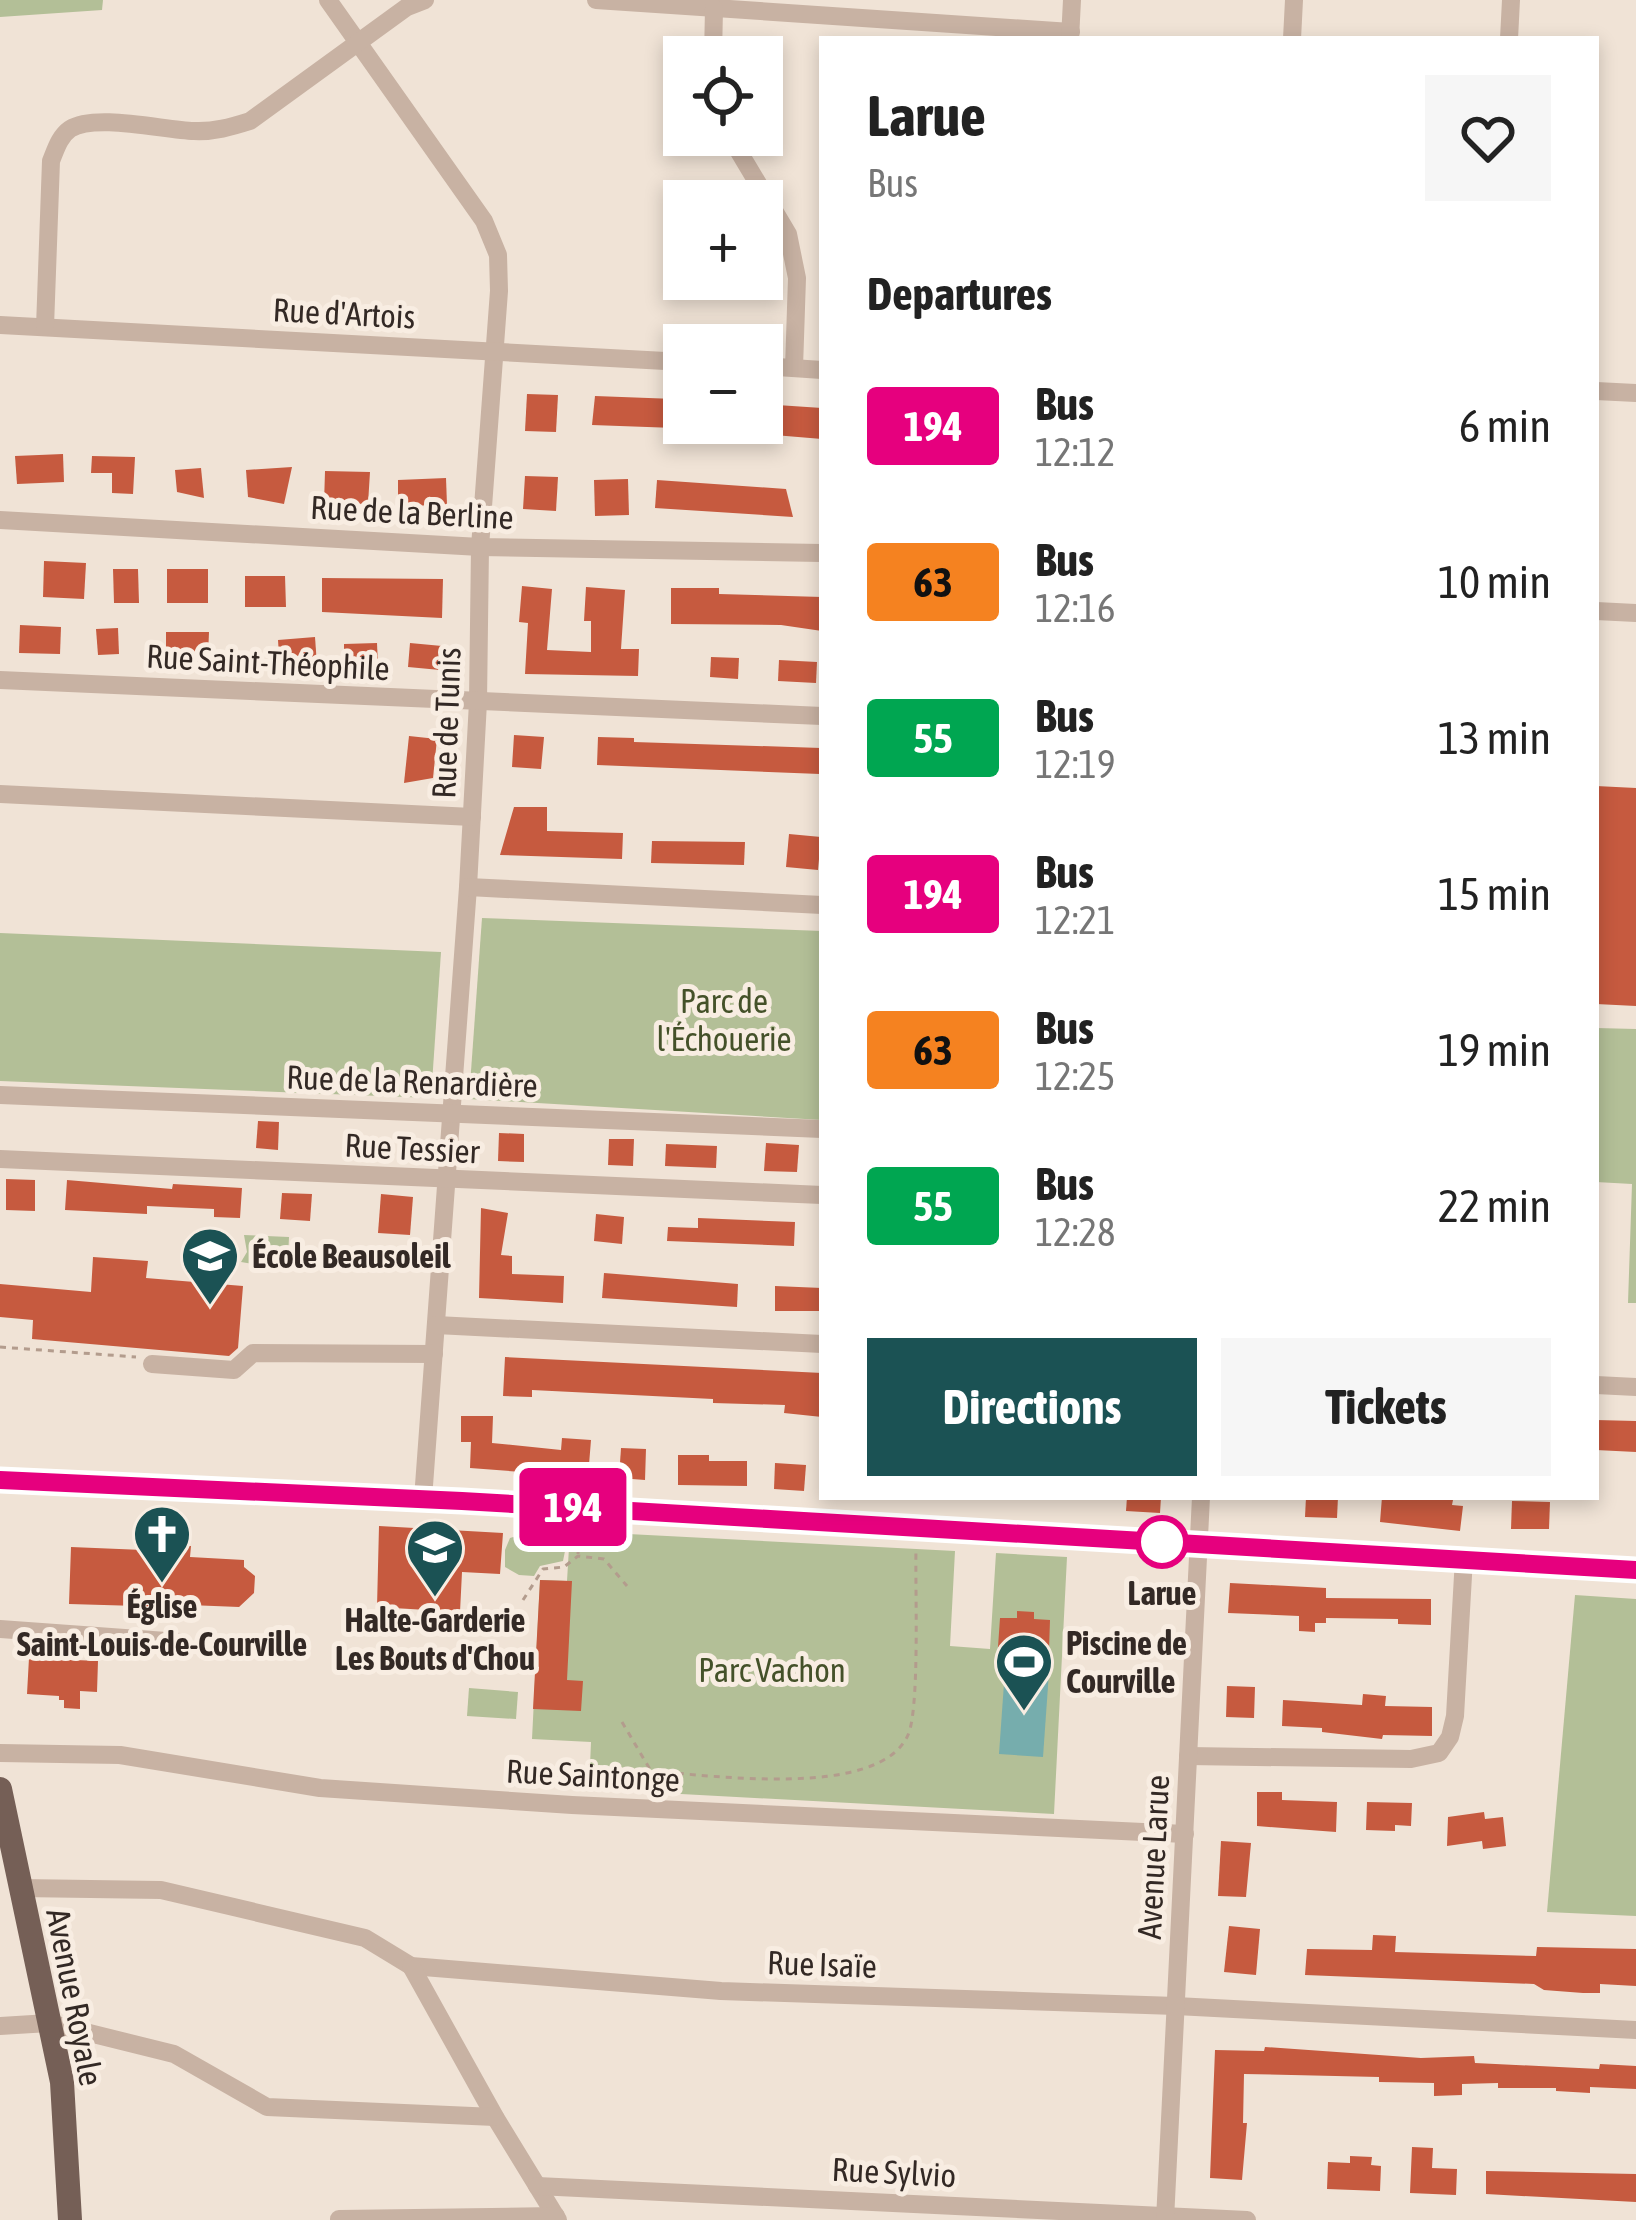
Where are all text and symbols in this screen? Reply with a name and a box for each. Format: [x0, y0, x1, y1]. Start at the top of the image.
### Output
map controls [663, 36, 783, 444]
button: locate [663, 36, 783, 156]
button: heart [1425, 75, 1551, 201]
text: Larue [867, 83, 986, 148]
text: Bus [867, 161, 918, 205]
button: + [663, 180, 783, 300]
text: Departures [867, 268, 1052, 320]
street label: Rue d'Artois [272, 290, 416, 336]
button: − [663, 324, 783, 444]
text: Bus [1035, 378, 1094, 430]
text: 6 min [1459, 400, 1551, 452]
text: 194 [903, 402, 963, 450]
text: 12:12 [1035, 430, 1115, 474]
street label: Rue de la Berline [309, 488, 515, 536]
text: Bus [1035, 534, 1094, 586]
text: 10 min [1438, 556, 1551, 608]
text: 63 [913, 558, 953, 606]
text: 12:16 [1035, 586, 1115, 630]
street label: Rue Saint-Théophile [145, 637, 391, 687]
street label: Rue de Tunis [424, 647, 468, 799]
text: Bus [1035, 690, 1094, 742]
text: 13 min [1438, 712, 1551, 764]
text: 55 [913, 714, 953, 762]
text: 12:19 [1035, 742, 1115, 786]
text: Bus [1035, 846, 1094, 898]
text: 15 min [1438, 868, 1551, 920]
text: 194 [903, 870, 963, 918]
text: 12:21 [1035, 898, 1115, 942]
park label: Parc de l'Échouerie [656, 982, 792, 1058]
text: Bus [1035, 1002, 1094, 1054]
text: 19 min [1438, 1024, 1551, 1076]
text: 63 [913, 1026, 953, 1074]
text: 12:25 [1035, 1054, 1115, 1098]
street label: Rue de la Renardière [286, 1058, 538, 1104]
street label: Rue Tessier [344, 1125, 482, 1171]
text: Bus [1035, 1158, 1094, 1210]
text: 22 min [1438, 1180, 1551, 1232]
text: 55 [913, 1182, 953, 1230]
text: 12:28 [1035, 1210, 1115, 1254]
school or university icon: École Beausoleil [179, 1225, 241, 1307]
place label: École Beausoleil [252, 1237, 452, 1275]
button: Directions [867, 1338, 1197, 1476]
button: Tickets [1221, 1338, 1551, 1476]
line badge: 194 [504, 1468, 642, 1546]
text: 194 [543, 1483, 603, 1531]
church icon: Église Saint-Louis-de-Courville [131, 1503, 193, 1585]
school or university icon: Halte-Garderie Les Bouts d'Chou [404, 1517, 466, 1599]
marker: Larue [1137, 1517, 1187, 1567]
place label: Larue [1128, 1574, 1196, 1612]
place label: Église Saint-Louis-de-Courville [17, 1587, 307, 1663]
place label: Halte-Garderie Les Bouts d'Chou [335, 1601, 535, 1677]
place label: Piscine de Courville [1066, 1624, 1187, 1700]
sports icon: Piscine de Courville [993, 1631, 1055, 1713]
park label: Parc Vachon [698, 1651, 846, 1689]
street label: Rue Saintonge [505, 1751, 681, 1799]
street label: Avenue Larue [1130, 1774, 1176, 1940]
street label: Avenue Royale [39, 1905, 111, 2089]
street label: Rue Isaïe [766, 1943, 878, 1985]
street label: Rue Sylvio [831, 2150, 957, 2194]

